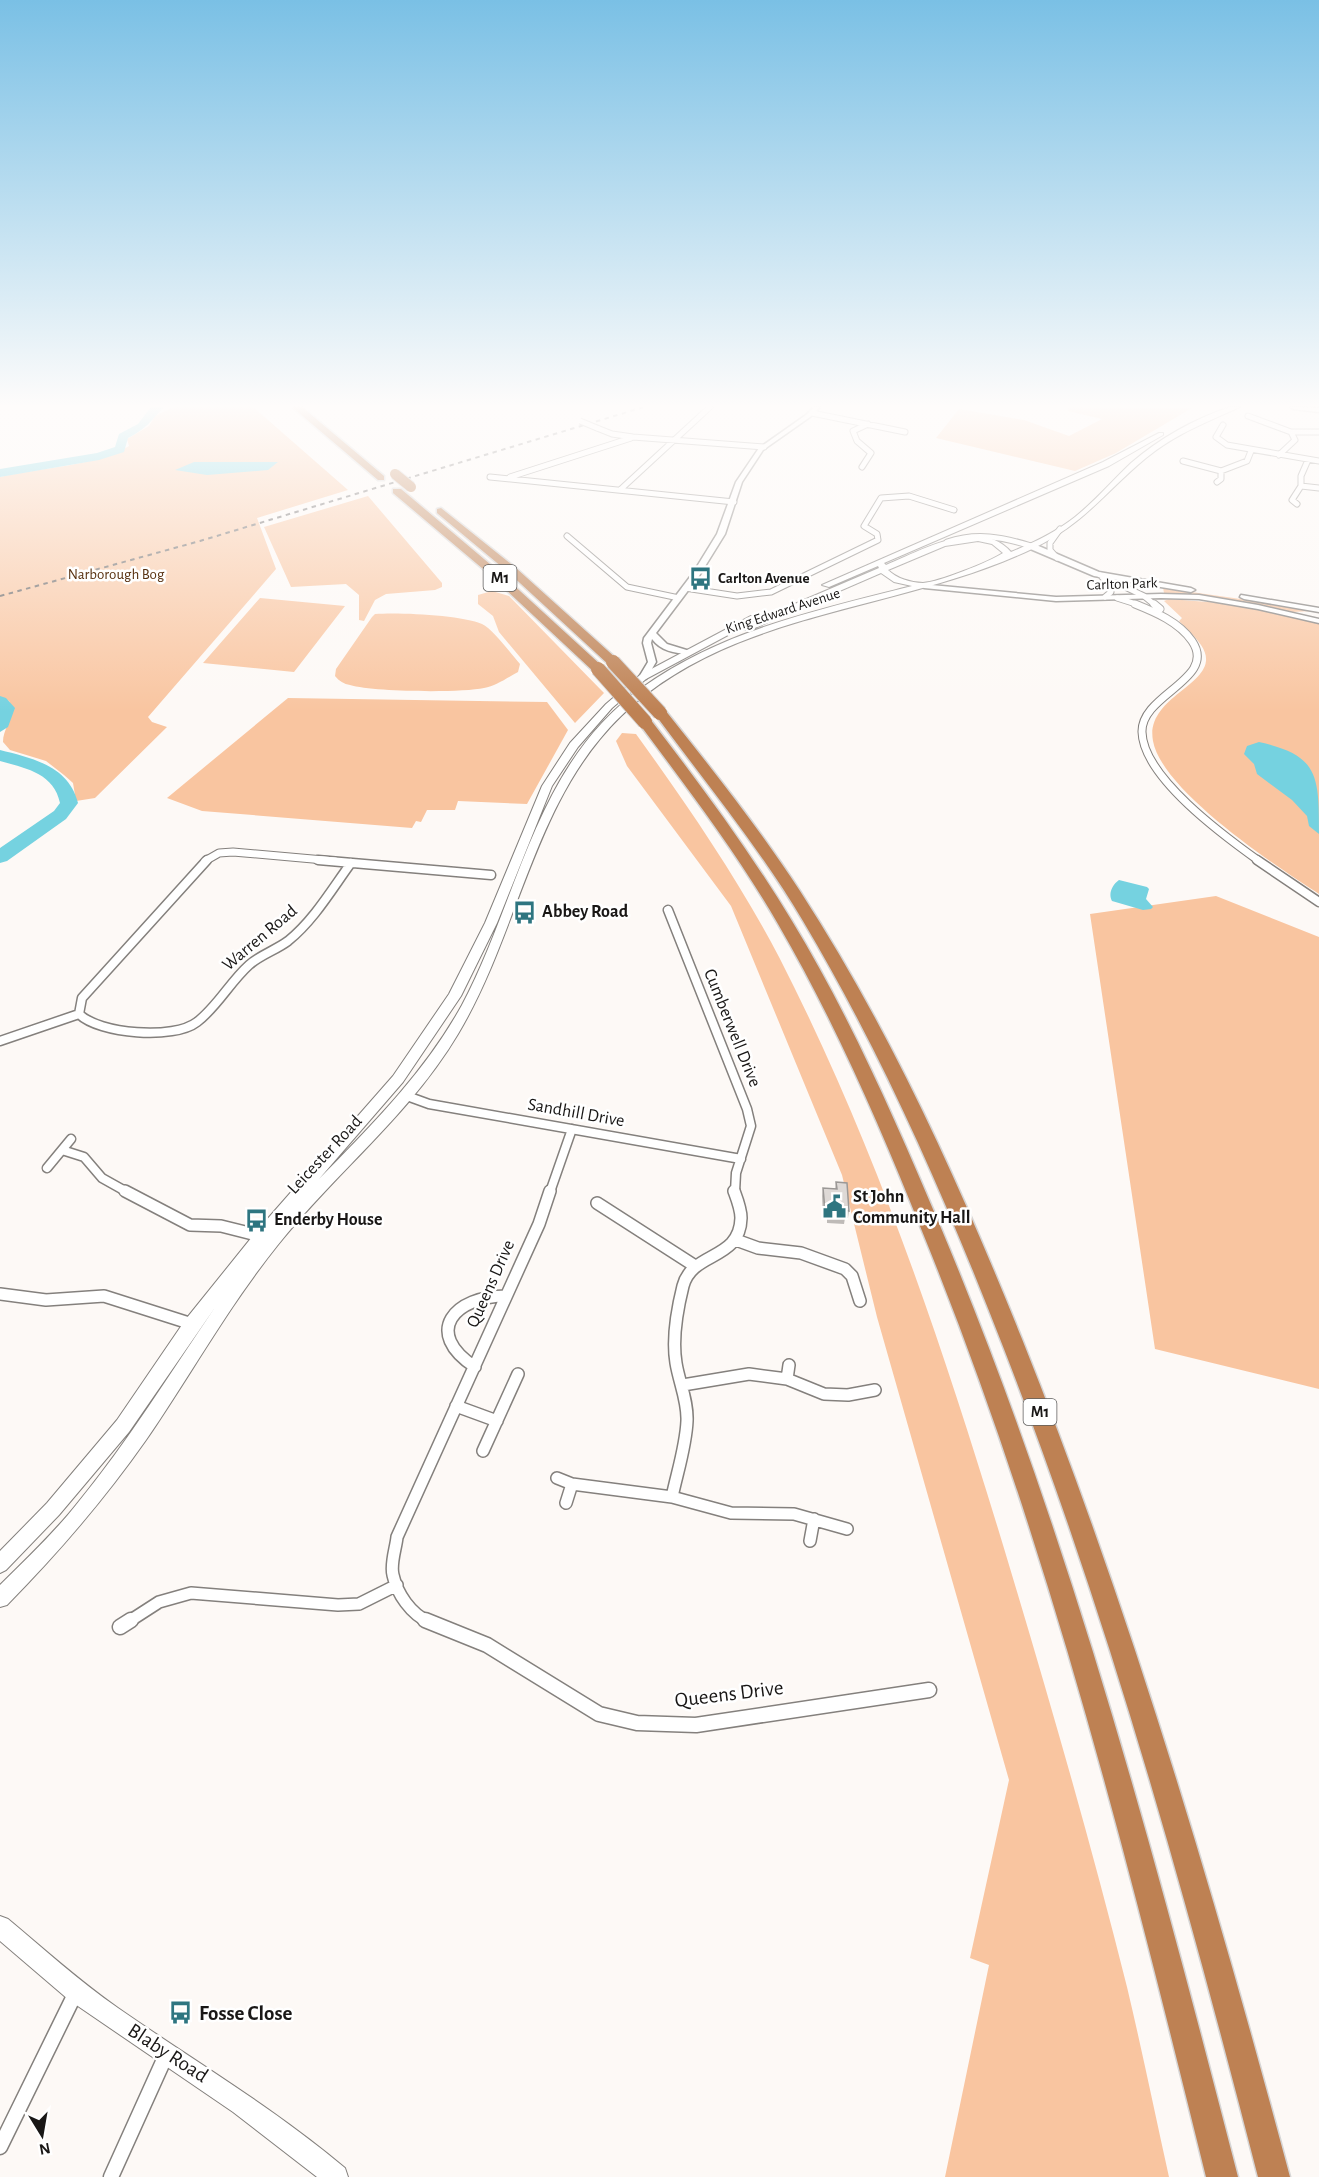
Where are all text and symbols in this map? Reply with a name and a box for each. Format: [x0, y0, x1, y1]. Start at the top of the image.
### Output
road number: M1 [484, 565, 516, 591]
bus stop icon: Carlton Avenue [687, 565, 713, 591]
park label: Narborough Bog [68, 567, 165, 582]
place label: Carlton Avenue [718, 571, 809, 586]
street label: Carlton Park [1086, 575, 1158, 593]
street label: King Edward Avenue [724, 585, 842, 637]
bus stop icon: Abbey Road [511, 899, 537, 925]
street label: Warren Road [219, 902, 301, 974]
place label: Abbey Road [542, 903, 629, 921]
street label: Cumberwell Drive [700, 966, 764, 1090]
street label: Sandhill Drive [526, 1096, 626, 1130]
street label: Leicester Road [284, 1112, 366, 1198]
place label: St John Community Hall [853, 1188, 970, 1227]
public building icon: St John Community Hall [822, 1194, 848, 1220]
bus stop icon: Enderby House [243, 1207, 269, 1233]
place label: Enderby House [274, 1211, 382, 1229]
street label: Queens Drive [464, 1238, 518, 1330]
road number: M1 [1024, 1399, 1056, 1425]
street label: Queens Drive [674, 1677, 784, 1711]
bus stop icon: Fosse Close [168, 2000, 194, 2026]
place label: Fosse Close [199, 2003, 293, 2024]
street label: Blaby Road [124, 2019, 212, 2087]
north arrow [12, 2105, 72, 2165]
text: N [38, 2140, 52, 2158]

